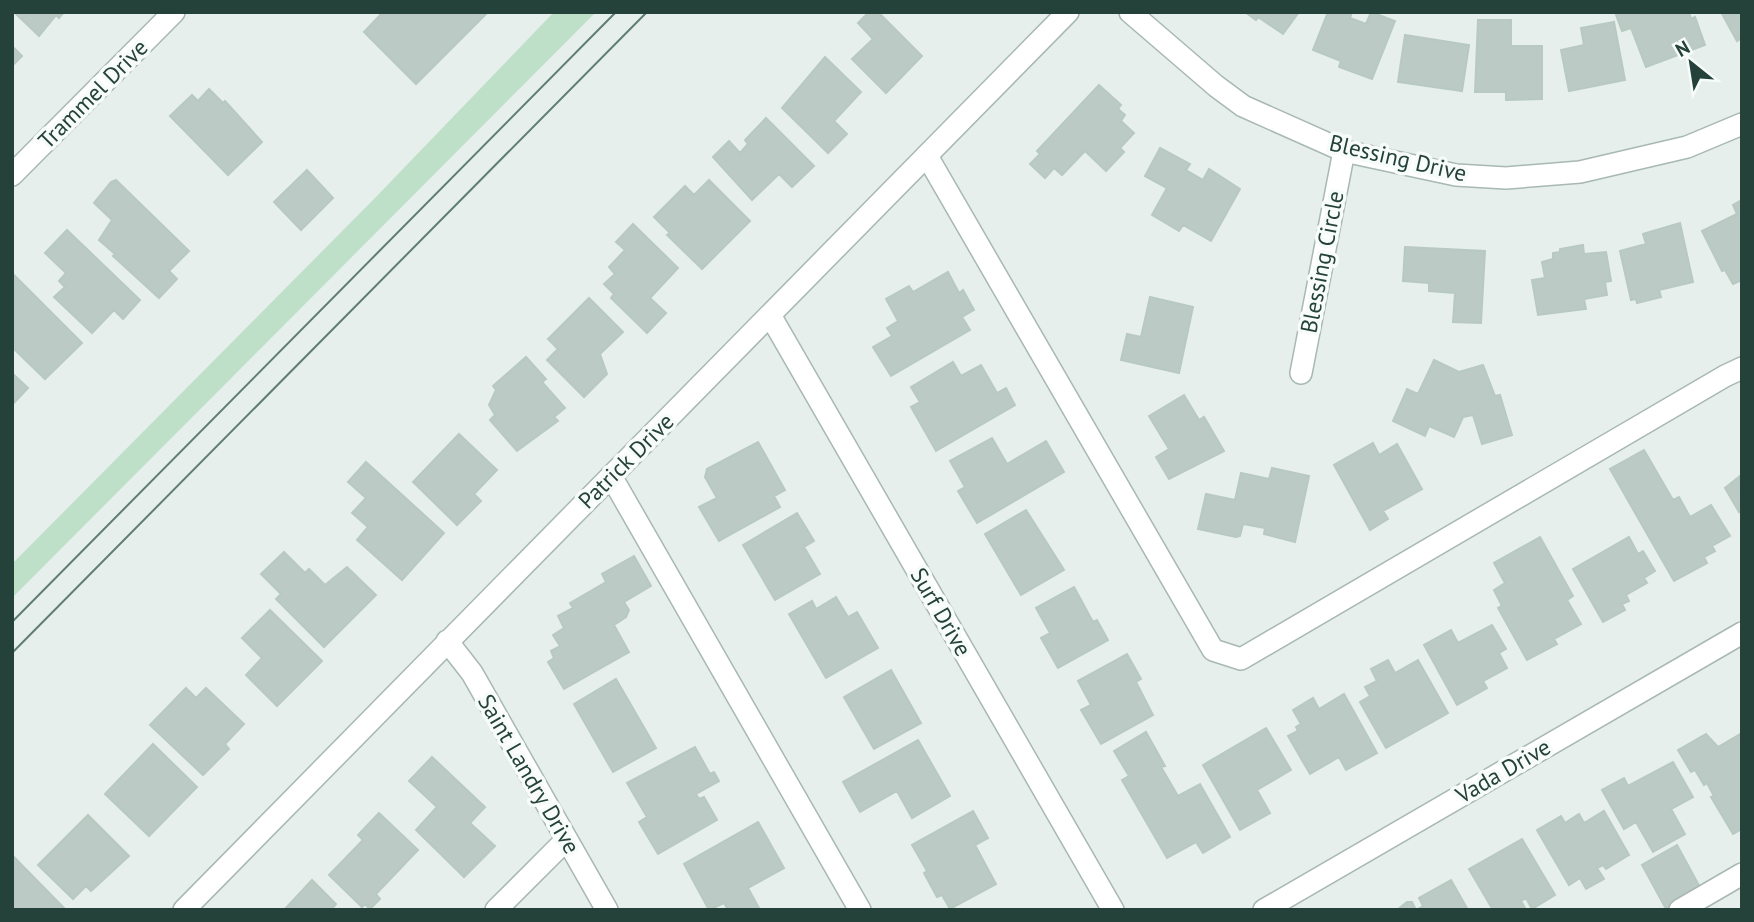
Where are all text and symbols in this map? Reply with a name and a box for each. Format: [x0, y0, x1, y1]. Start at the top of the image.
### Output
north arrow [1656, 28, 1726, 98]
street label: Trammel Drive [32, 33, 153, 154]
text: N [1671, 35, 1694, 62]
street label: Blessing Drive [1327, 128, 1470, 187]
street label: Blessing Circle [1294, 188, 1350, 336]
street label: Patrick Drive [572, 407, 680, 515]
street label: Surf Drive [905, 562, 978, 661]
street label: Saint Landry Drive [472, 689, 587, 859]
street label: Vada Drive [1449, 732, 1555, 810]

